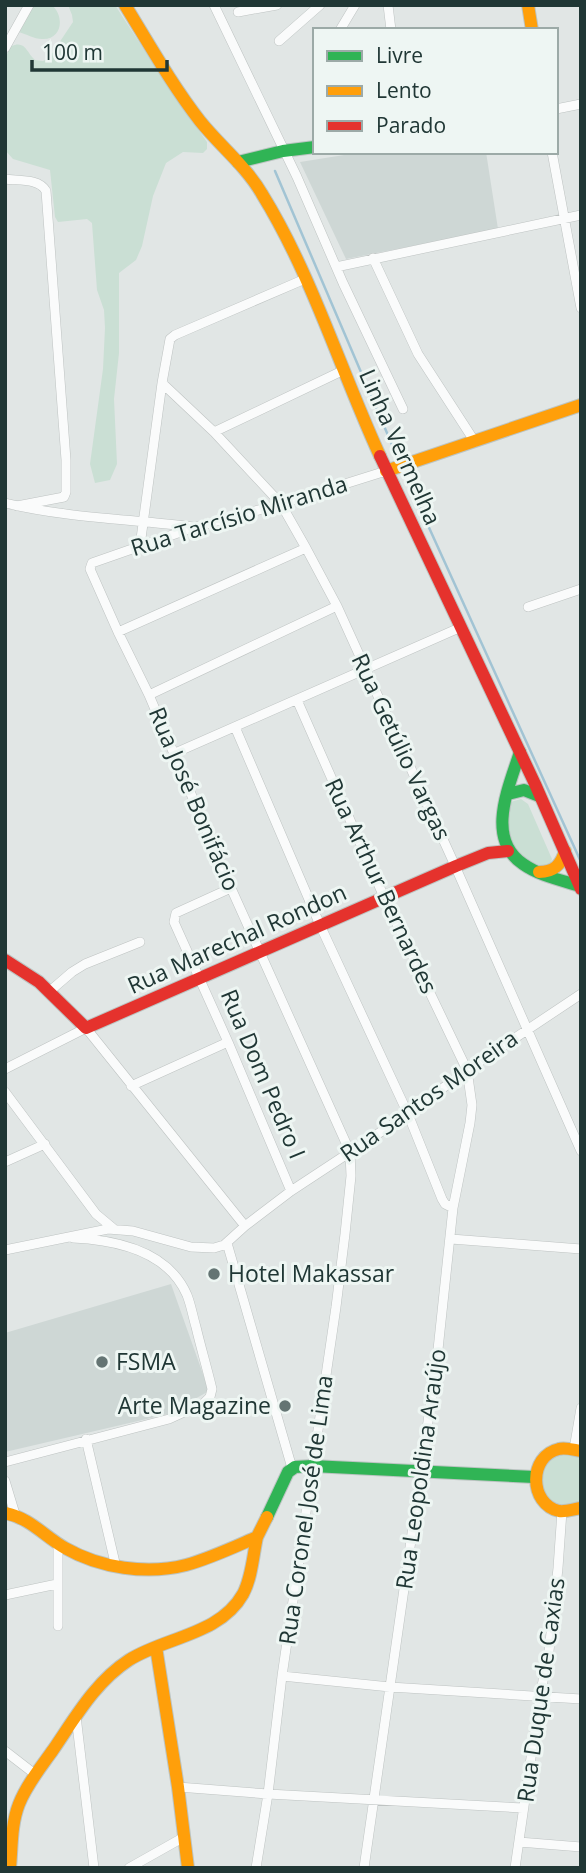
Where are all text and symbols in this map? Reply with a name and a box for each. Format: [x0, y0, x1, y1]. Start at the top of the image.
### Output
scale bar [32, 28, 166, 72]
legend [313, 28, 558, 154]
text: 100 m [42, 38, 103, 66]
text: Livre [376, 41, 423, 69]
text: Lento [376, 76, 432, 104]
text: Parado [376, 111, 446, 139]
street label: Linha Vermelha [352, 363, 450, 530]
street label: Rua Tarcísio Miranda [126, 467, 351, 563]
street label: Rua Getúlio Vargas [345, 648, 459, 845]
street label: Rua José Bonifácio [142, 702, 248, 895]
street label: Rua Arthur Bernardes [318, 773, 446, 998]
street label: Rua Marechal Rondon [122, 875, 351, 1001]
street label: Rua Dom Pedro I [214, 984, 314, 1163]
street label: Rua Santos Moreira [333, 1022, 524, 1169]
place label: Hotel Makassar [228, 1257, 395, 1289]
marker: Hotel Makassar [206, 1266, 222, 1282]
place label: FSMA [116, 1345, 176, 1377]
street label: Rua Leopoldina Araújo [387, 1346, 453, 1591]
marker: FSMA [94, 1354, 110, 1370]
street label: Rua Coronel José de Lima [270, 1373, 340, 1647]
place label: Arte Magazine [118, 1389, 271, 1421]
marker: Arte Magazine [277, 1398, 293, 1414]
street label: Rua Duque de Caxias [508, 1575, 572, 1804]

